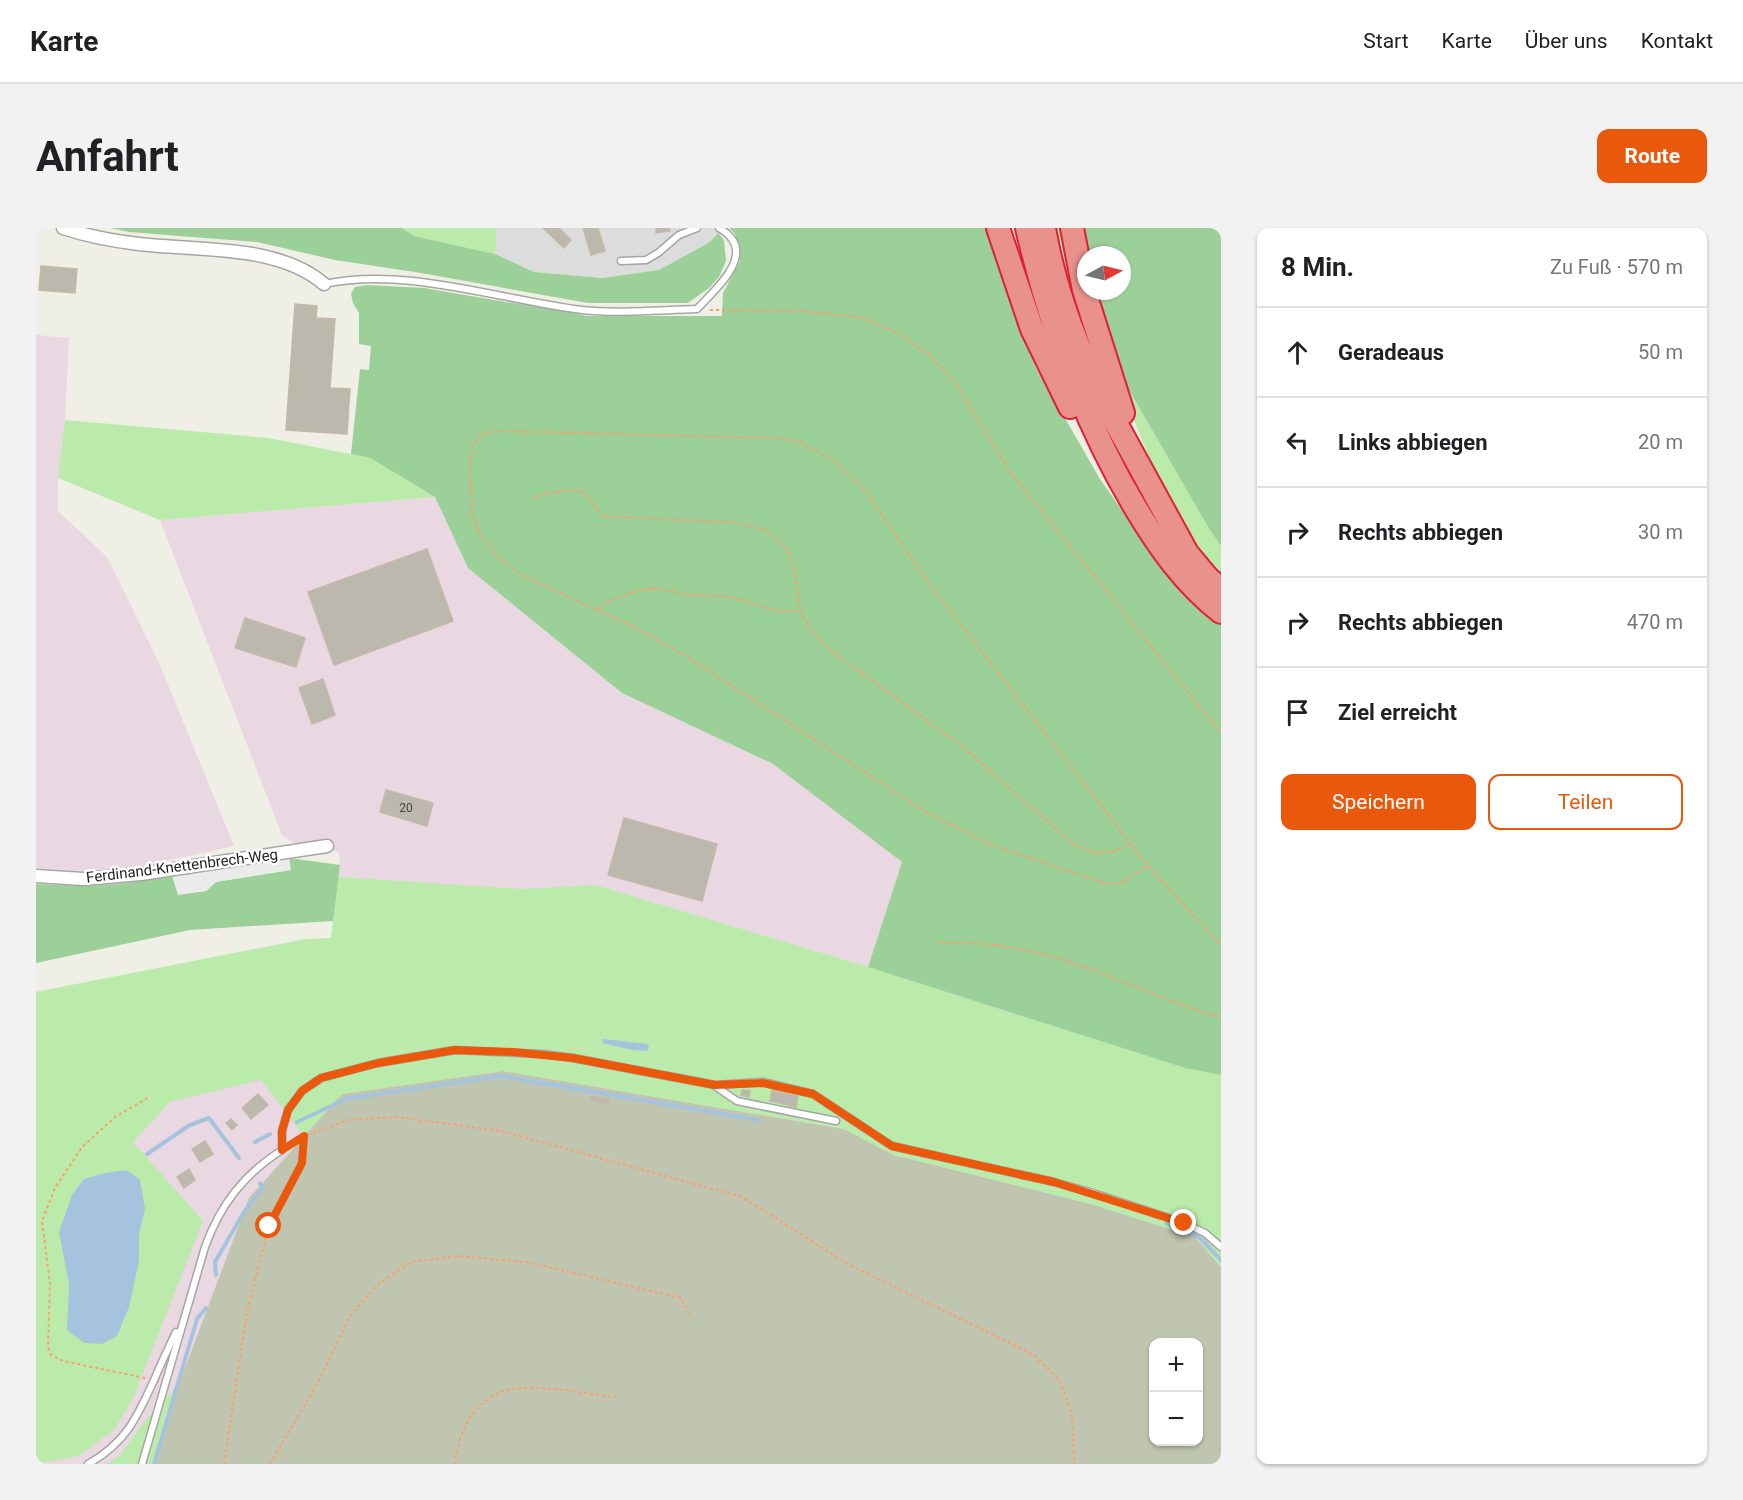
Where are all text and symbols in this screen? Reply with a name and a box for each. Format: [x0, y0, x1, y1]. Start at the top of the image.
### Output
text: Karte [30, 25, 98, 58]
text: Start [1363, 29, 1409, 53]
text: Karte [1442, 29, 1492, 53]
text: Über uns [1525, 29, 1608, 53]
text: Kontakt [1641, 29, 1713, 53]
button: Route [1597, 129, 1707, 183]
text: Anfahrt [36, 132, 179, 181]
north arrow [1077, 246, 1131, 300]
text: 8 Min. [1281, 252, 1354, 282]
text: Zu Fuß · 570 m [1550, 255, 1683, 279]
icon: ahead [1281, 336, 1314, 369]
text: Geradeaus [1338, 340, 1444, 365]
text: 50 m [1638, 340, 1683, 364]
icon: left [1281, 426, 1314, 459]
text: Links abbiegen [1338, 430, 1488, 455]
text: 20 m [1638, 430, 1683, 454]
icon: right [1281, 516, 1314, 549]
text: Rechts abbiegen [1338, 520, 1503, 545]
text: 30 m [1638, 520, 1683, 544]
icon: right [1281, 606, 1314, 639]
text: Rechts abbiegen [1338, 610, 1503, 635]
text: 470 m [1627, 610, 1683, 634]
icon: arrive [1281, 696, 1314, 729]
text: Ziel erreicht [1338, 700, 1457, 725]
button: Speichern [1281, 774, 1476, 830]
button: Teilen [1488, 774, 1683, 830]
house number: 20 [399, 801, 413, 815]
street label: Ferdinand-Knettenbrech-Weg [85, 845, 279, 887]
route end [1170, 1209, 1196, 1235]
route start [255, 1212, 281, 1238]
map controls [1149, 1338, 1203, 1446]
button: + [1149, 1338, 1203, 1392]
button: − [1149, 1392, 1203, 1446]

